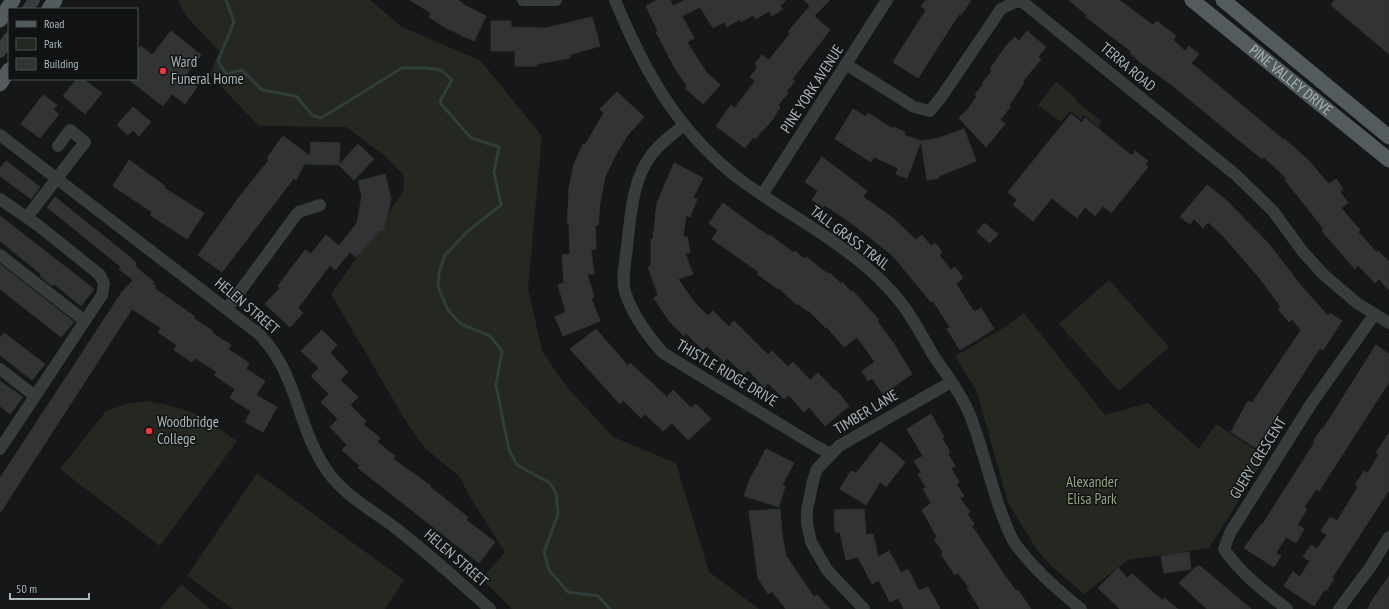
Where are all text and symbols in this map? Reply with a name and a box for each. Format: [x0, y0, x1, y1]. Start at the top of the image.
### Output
legend [8, 8, 138, 80]
text: Road [44, 16, 64, 31]
text: Park [44, 36, 62, 51]
street label: TERRA ROAD [1097, 38, 1160, 95]
street label: PINE VALLEY DRIVE [1245, 40, 1336, 119]
street label: PINE YORK AVENUE [776, 41, 847, 136]
place label: Ward Funeral Home [171, 52, 244, 88]
text: Building [44, 56, 79, 71]
marker: Ward Funeral Home [158, 66, 168, 76]
street label: TALL GRASS TRAIL [806, 201, 895, 274]
street label: HELEN STREET [211, 273, 284, 338]
street label: THISTLE RIDGE DRIVE [673, 335, 781, 410]
street label: TIMBER LANE [830, 385, 901, 438]
place label: Woodbridge College [157, 412, 219, 448]
street label: GUERY CRESCENT [1225, 413, 1290, 502]
marker: Woodbridge College [144, 426, 154, 436]
park label: Alexander Elisa Park [1066, 472, 1119, 508]
street label: HELEN STREET [421, 525, 492, 591]
scale bar [10, 575, 89, 601]
text: 50 m [16, 581, 37, 596]

